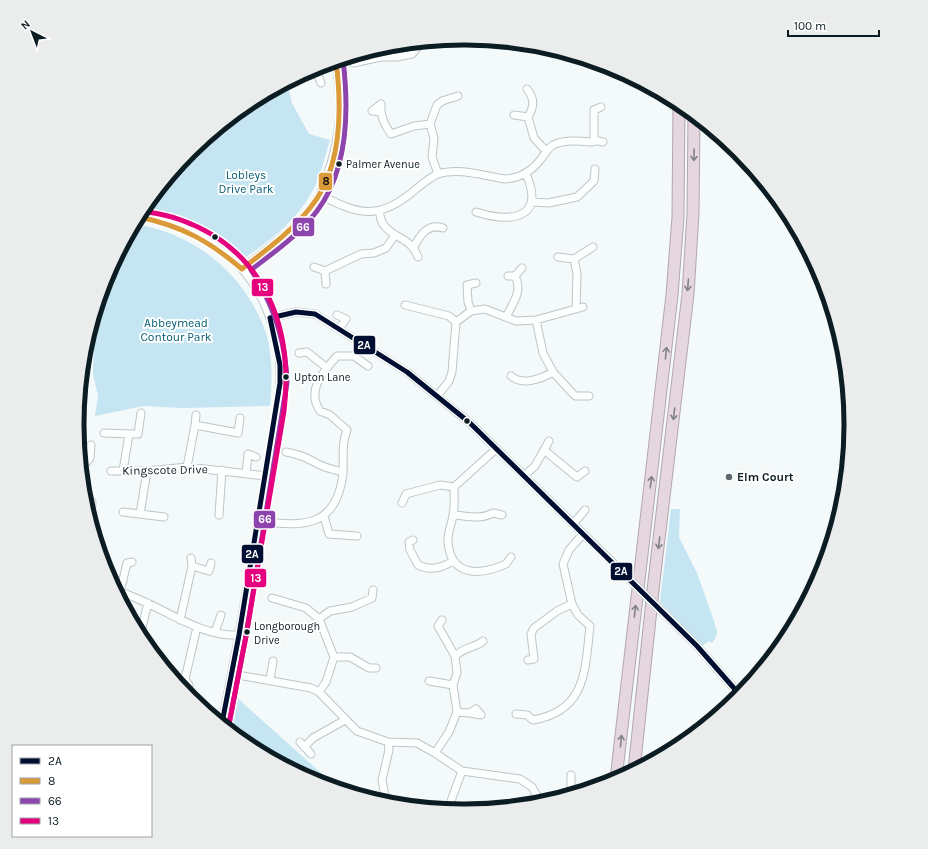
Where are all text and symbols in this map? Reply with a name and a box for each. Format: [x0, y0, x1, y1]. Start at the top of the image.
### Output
north arrow [12, 12, 52, 52]
scale bar [788, 12, 879, 38]
text: N [18, 17, 33, 32]
text: 100 m [794, 19, 826, 33]
one-way arrow [690, 148, 698, 161]
place label: Palmer Avenue [346, 158, 420, 171]
marker: Palmer Avenue [334, 159, 344, 169]
park label: Lobleys Drive Park [218, 168, 274, 196]
line badge: 8 [318, 172, 333, 191]
text: 8 [322, 175, 330, 188]
line badge: 66 [292, 217, 315, 237]
text: 66 [296, 221, 310, 234]
unlabelled marker [210, 232, 220, 242]
line badge: 13 [251, 278, 274, 297]
one-way arrow [685, 278, 692, 291]
text: 13 [258, 281, 269, 294]
park label: Abbeymead Contour Park [140, 316, 212, 344]
line badge: 2A [353, 335, 376, 355]
text: 2A [357, 339, 371, 352]
one-way arrow [662, 347, 670, 360]
place label: Upton Lane [294, 371, 351, 384]
marker: Upton Lane [281, 372, 291, 382]
one-way arrow [670, 407, 678, 420]
unlabelled marker [462, 416, 472, 426]
street label: Kingscote Drive [122, 462, 208, 478]
place label: Elm Court [737, 470, 794, 484]
marker: Elm Court [724, 472, 734, 482]
one-way arrow [647, 476, 655, 489]
line badge: 66 [253, 510, 276, 529]
text: 66 [258, 513, 272, 526]
one-way arrow [655, 536, 662, 549]
line badge: 2A [241, 544, 264, 564]
text: 2A [245, 548, 259, 561]
line badge: 2A [610, 562, 633, 581]
text: 2A [614, 565, 628, 578]
line badge: 13 [244, 568, 267, 588]
text: 13 [251, 572, 262, 585]
one-way arrow [631, 605, 639, 618]
place label: Longborough Drive [254, 620, 320, 647]
marker: Longborough Drive [242, 627, 252, 637]
one-way arrow [617, 735, 624, 748]
legend [12, 745, 152, 837]
text: 2A [48, 754, 62, 768]
text: 8 [48, 774, 55, 788]
text: 66 [48, 794, 62, 808]
text: 13 [48, 814, 59, 828]

